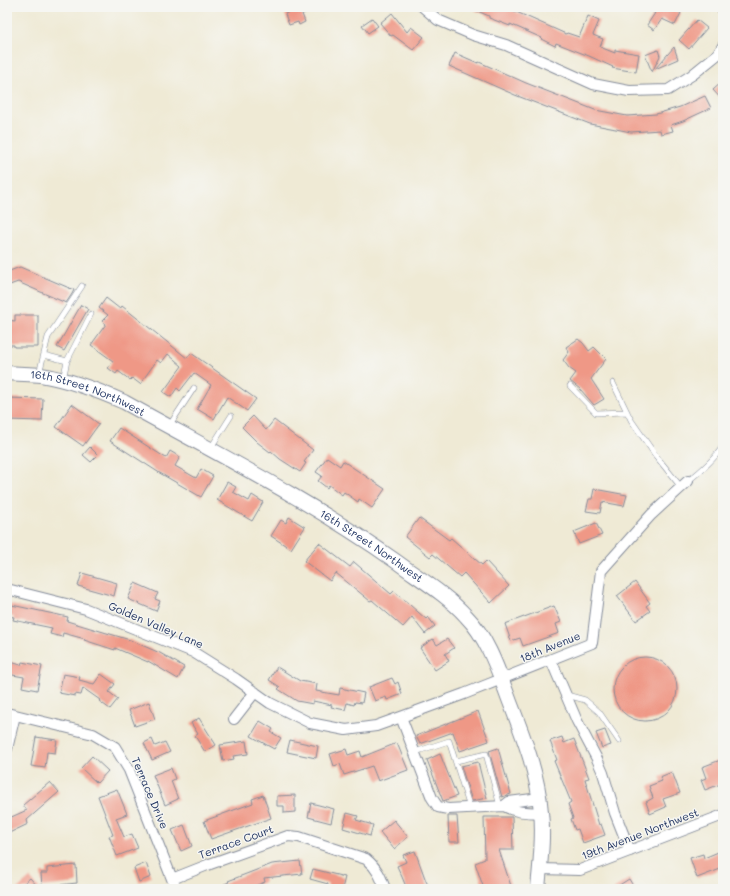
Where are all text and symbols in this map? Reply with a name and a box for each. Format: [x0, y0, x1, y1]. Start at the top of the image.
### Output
street label: 16th Street Northwest [30, 366, 148, 419]
street label: 16th Street Northwest [317, 505, 427, 585]
street label: Golden Valley Lane [106, 598, 206, 651]
street label: 18th Avenue [517, 627, 583, 666]
street label: Terrace Drive [129, 755, 172, 831]
street label: 19th Avenue Northwest [579, 804, 701, 863]
street label: Terrace Court [196, 821, 275, 862]

